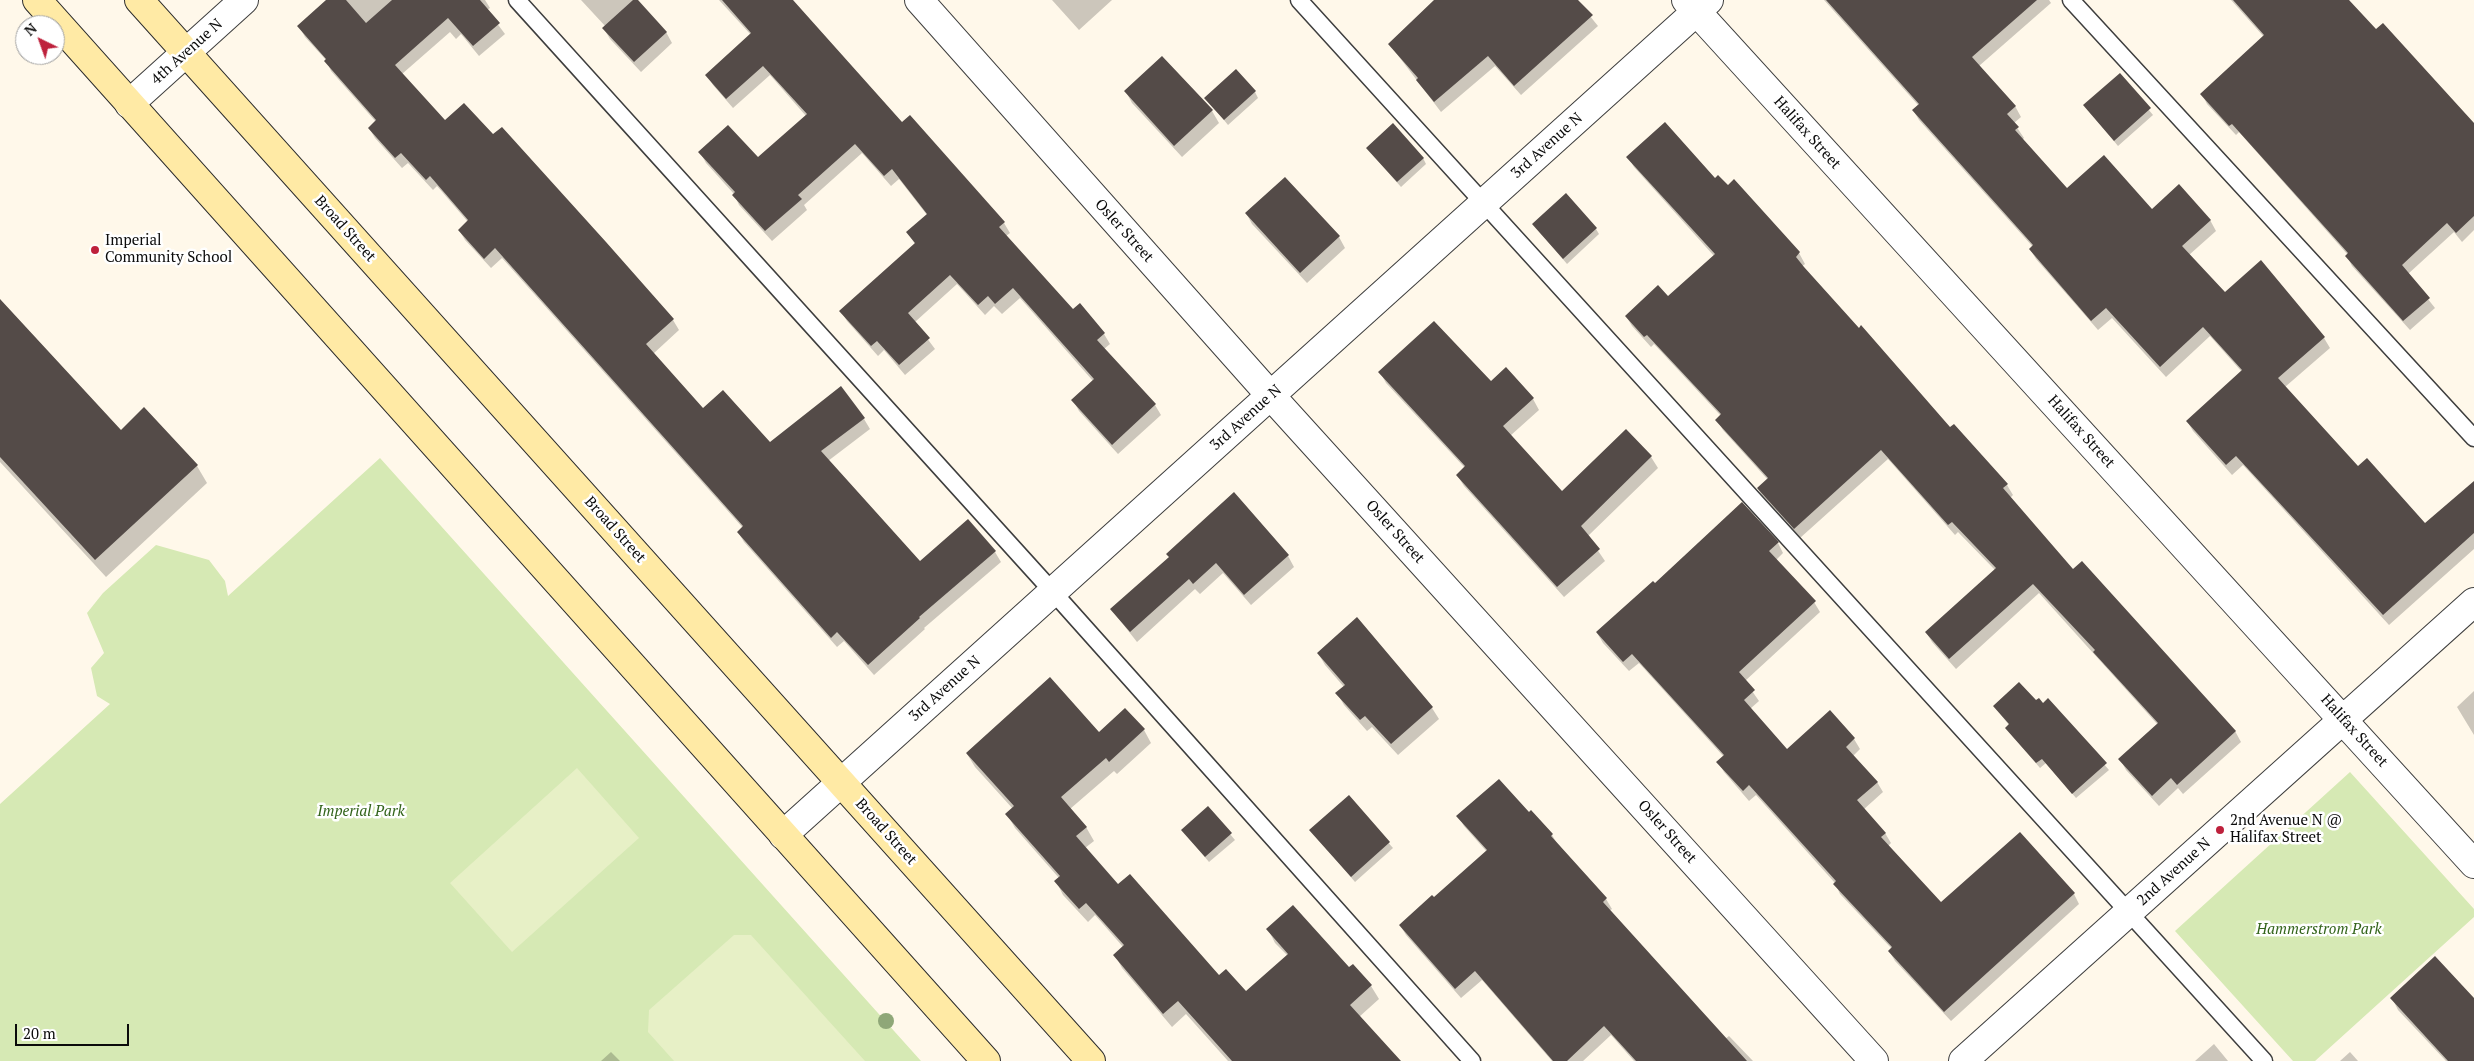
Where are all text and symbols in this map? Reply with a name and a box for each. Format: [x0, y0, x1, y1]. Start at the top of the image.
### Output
north arrow [15, 15, 65, 65]
street label: 4th Avenue N [148, 15, 226, 89]
text: N [20, 19, 41, 40]
street label: Halifax Street [1770, 93, 1844, 173]
street label: 3rd Avenue N [1508, 109, 1586, 183]
street label: Broad Street [311, 192, 379, 266]
street label: Osler Street [1091, 196, 1157, 266]
place label: Imperial Community School [105, 232, 232, 267]
marker: Imperial Community School [89, 244, 101, 256]
street label: 3rd Avenue N [1207, 381, 1285, 455]
street label: Halifax Street [2044, 392, 2118, 472]
street label: Broad Street [581, 493, 649, 567]
street label: Osler Street [1362, 497, 1428, 567]
street label: 3rd Avenue N [906, 652, 984, 726]
street label: Halifax Street [2317, 691, 2391, 771]
street label: Broad Street [852, 795, 920, 869]
street label: Osler Street [1634, 797, 1700, 867]
park label: Imperial Park [317, 803, 405, 821]
place label: 2nd Avenue N @ Halifax Street [2230, 812, 2342, 847]
marker: 2nd Avenue N @ Halifax Street [2214, 824, 2226, 836]
street label: 2nd Avenue N [2134, 834, 2214, 910]
park label: Hammerstrom Park [2256, 921, 2382, 939]
scale bar [18, 1014, 131, 1046]
text: 20 m [23, 1023, 56, 1043]

